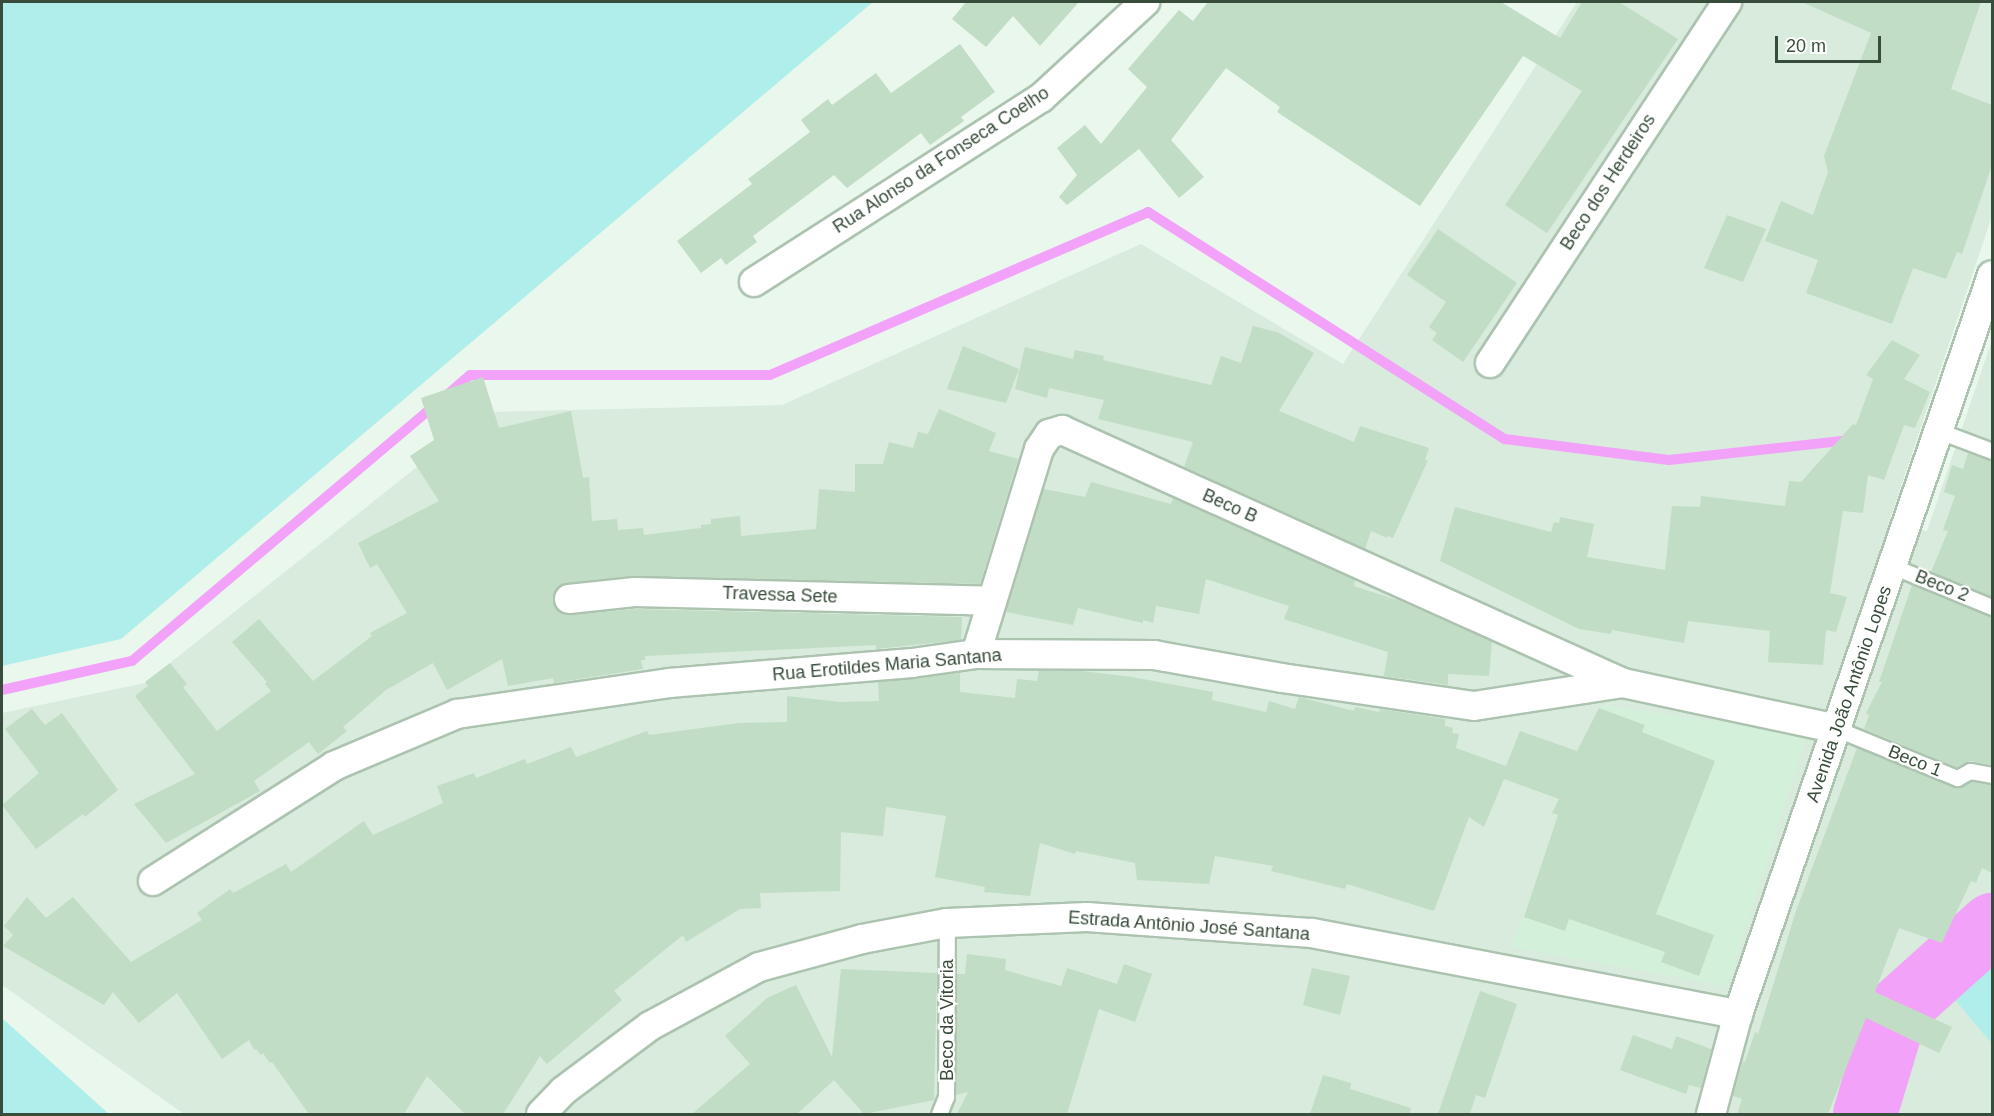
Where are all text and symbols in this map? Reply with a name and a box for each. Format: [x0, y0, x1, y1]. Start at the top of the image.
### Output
scale bar [1778, 24, 1884, 62]
text: 20 m [1786, 36, 1826, 56]
street label: Rua Alonso da Fonseca Coelho [829, 82, 1053, 238]
street label: Beco dos Herdeiros [1556, 110, 1660, 254]
street label: Beco B [1199, 484, 1261, 528]
street label: Beco 2 [1912, 565, 1972, 607]
street label: Travessa Sete [722, 582, 838, 608]
street label: Avenida João Antônio Lopes [1802, 582, 1896, 806]
street label: Rua Erotildes Maria Santana [771, 644, 1003, 686]
street label: Beco 1 [1885, 740, 1945, 782]
street label: Estrada Antônio José Santana [1067, 907, 1311, 945]
street label: Beco da Vitoria [936, 959, 958, 1081]

